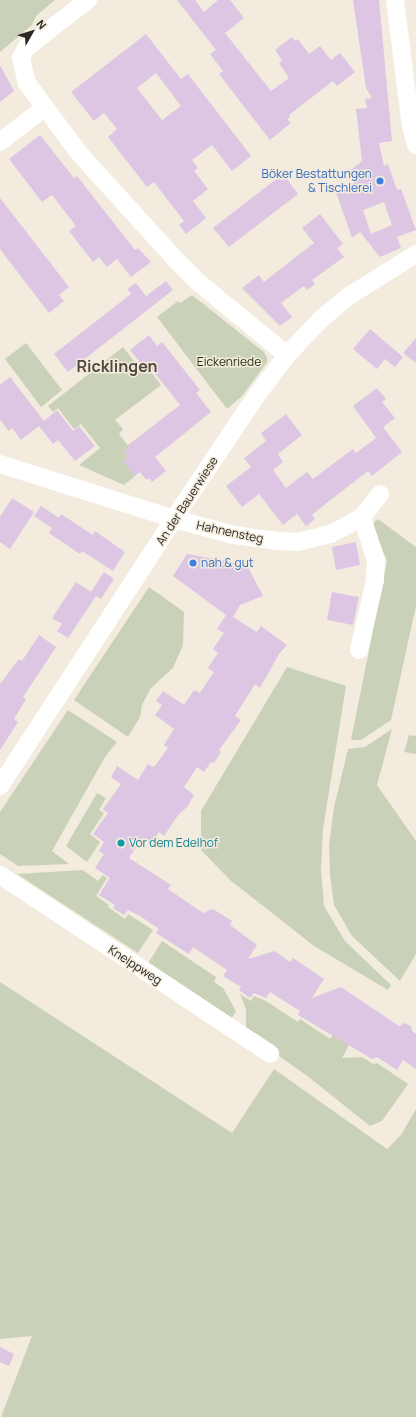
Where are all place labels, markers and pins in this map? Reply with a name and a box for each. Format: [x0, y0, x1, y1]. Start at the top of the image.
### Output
place label: Böker Bestattungen & Tischlerei [262, 167, 372, 195]
marker: Böker Bestattungen & Tischlerei [375, 176, 385, 186]
place label: nah & gut [201, 556, 254, 570]
marker: nah & gut [188, 558, 198, 568]
place label: Vor dem Edelhof [129, 836, 218, 850]
marker: Vor dem Edelhof [116, 838, 126, 848]

